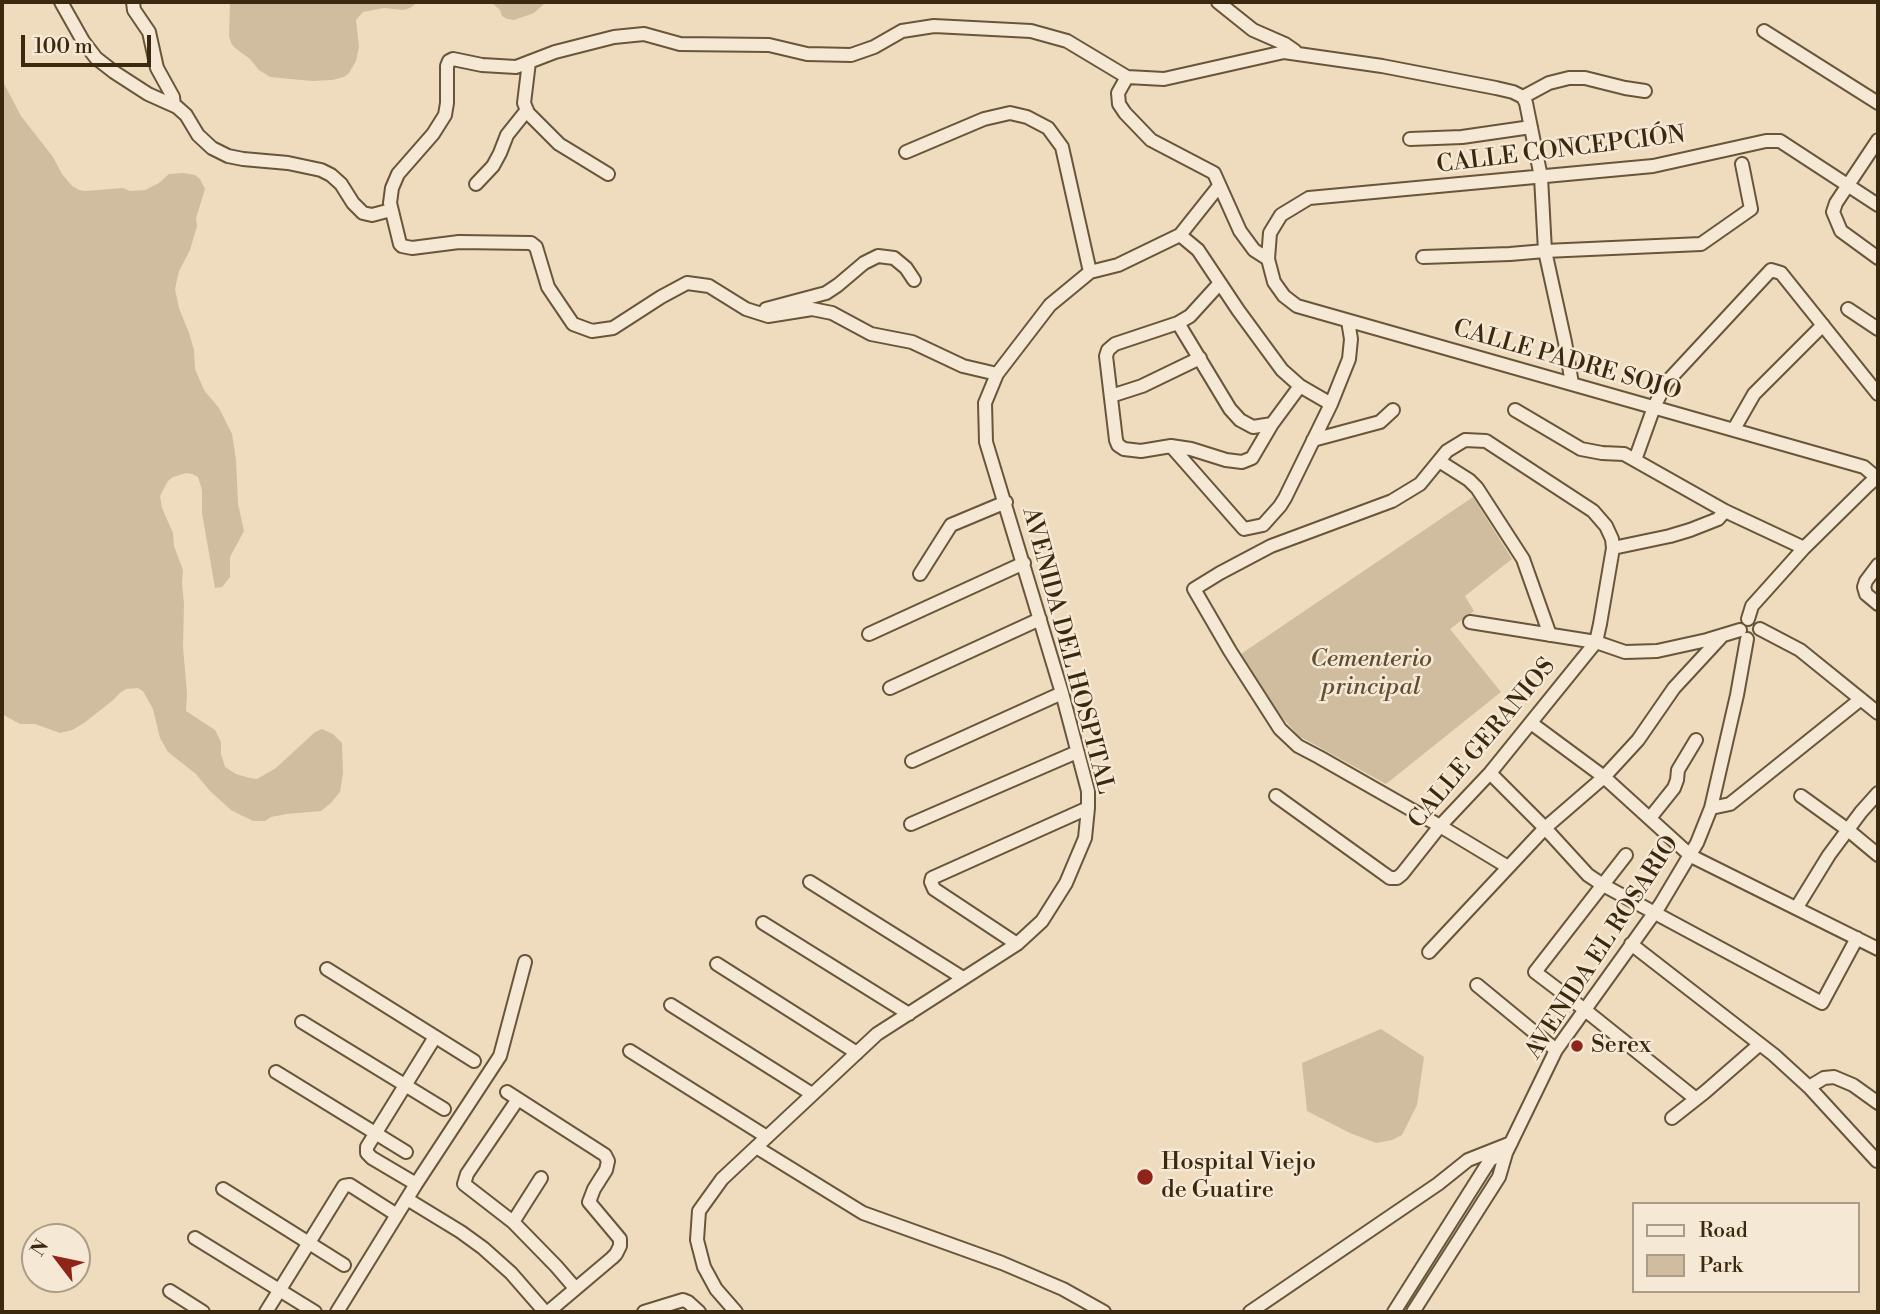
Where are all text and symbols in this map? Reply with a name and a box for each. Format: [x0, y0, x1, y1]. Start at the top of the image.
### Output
scale bar [24, 21, 154, 65]
text: 100 m [34, 34, 93, 60]
street label: CALLE CONCEPCIÓN [1435, 121, 1687, 181]
street label: CALLE PADRE SOJO [1450, 315, 1684, 407]
street label: AVENIDA DEL HOSPITAL [1015, 505, 1119, 797]
park label: Cementerio principal [1310, 646, 1432, 702]
street label: CALLE GERANIOS [1403, 653, 1563, 835]
street label: AVENIDA EL ROSARIO [1520, 831, 1686, 1065]
place label: Serex [1591, 1032, 1651, 1060]
marker: Serex [1569, 1038, 1585, 1054]
place label: Hospital Viejo de Guatire [1161, 1149, 1316, 1205]
marker: Hospital Viejo de Guatire [1135, 1167, 1155, 1187]
legend [1632, 1202, 1859, 1293]
text: Road [1699, 1218, 1748, 1244]
north arrow [21, 1223, 91, 1293]
text: N [26, 1235, 54, 1261]
text: Park [1699, 1253, 1743, 1279]

